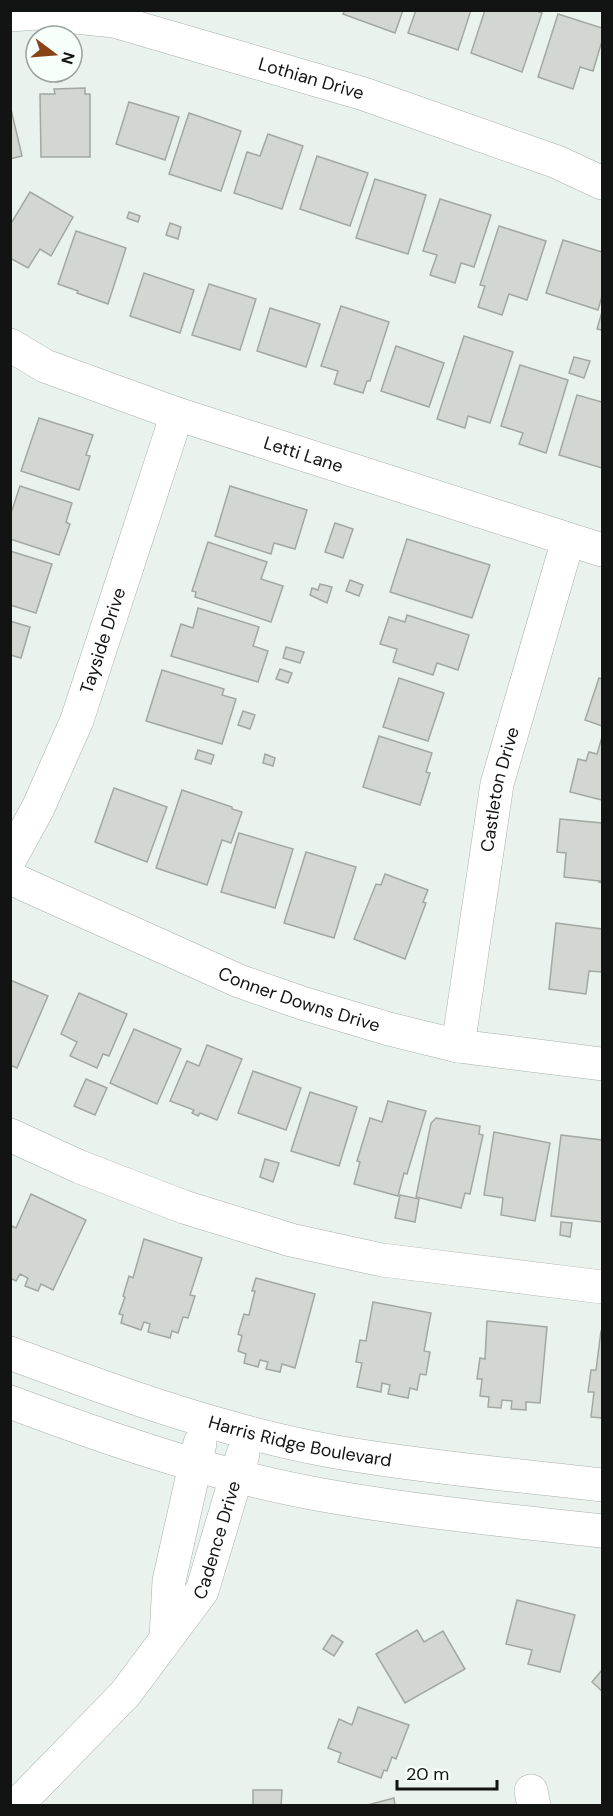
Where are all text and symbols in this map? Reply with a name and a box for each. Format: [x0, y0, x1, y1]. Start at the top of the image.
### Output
north arrow [24, 24, 84, 84]
text: N [56, 49, 80, 67]
street label: Lothian Drive [256, 52, 367, 105]
street label: Letti Lane [261, 431, 346, 478]
street label: Tayside Drive [74, 584, 131, 697]
street label: Castleton Drive [475, 724, 525, 854]
street label: Conner Downs Drive [214, 961, 383, 1038]
street label: Harris Ridge Boulevard [206, 1410, 393, 1472]
street label: Cadence Drive [187, 1478, 246, 1605]
scale bar [397, 1753, 498, 1791]
text: 20 m [406, 1762, 449, 1786]

